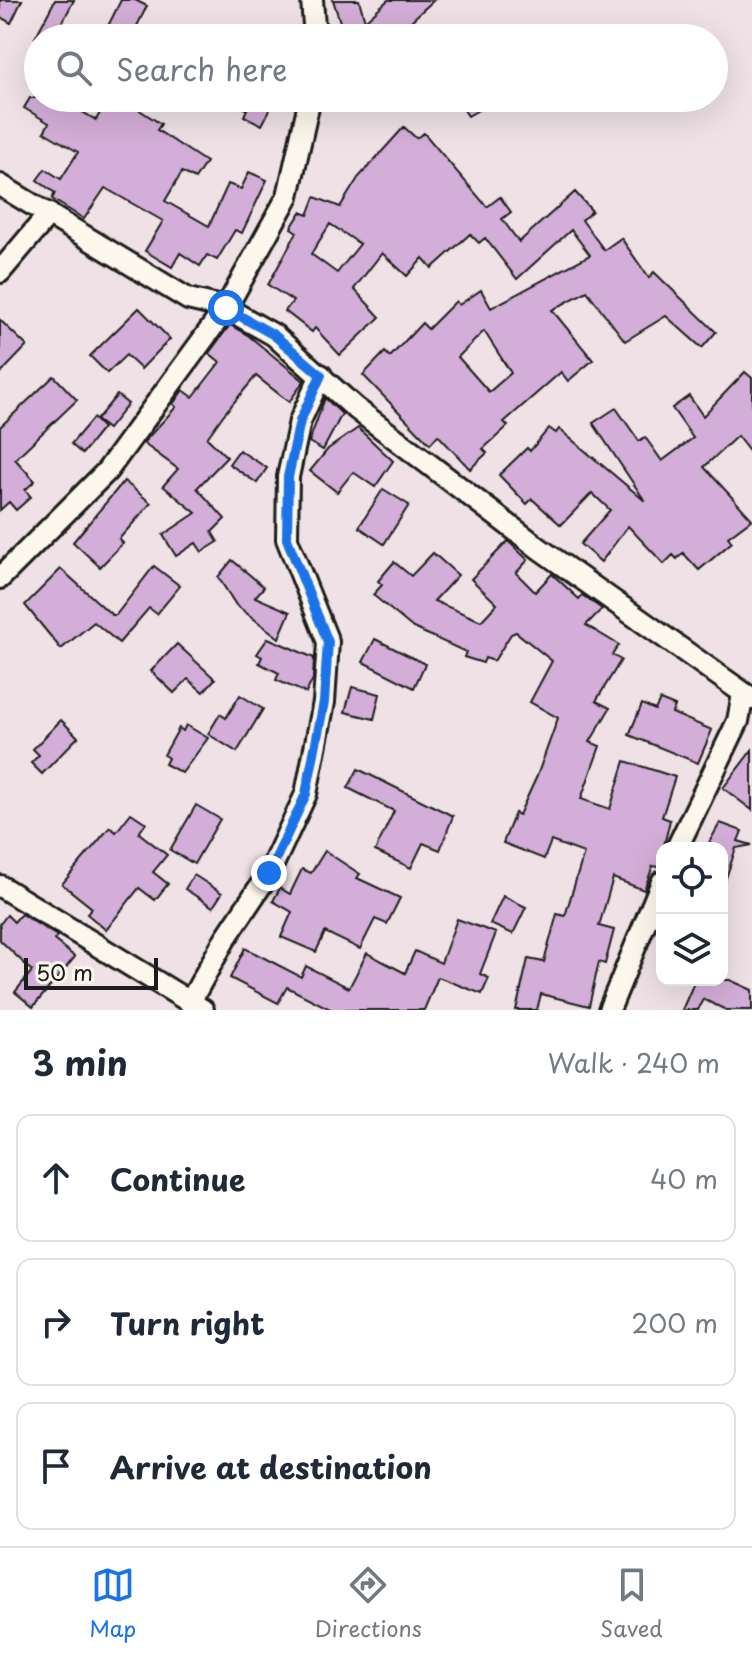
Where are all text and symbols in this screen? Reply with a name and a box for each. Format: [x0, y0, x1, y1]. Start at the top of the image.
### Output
search box [24, 24, 728, 112]
icon: search [52, 46, 96, 90]
text: Search here [116, 46, 288, 91]
route start [208, 290, 244, 326]
map controls [656, 842, 728, 986]
button: locate [656, 842, 728, 914]
route end [251, 855, 287, 891]
button: layers [656, 914, 728, 986]
scale bar [24, 954, 158, 990]
text: 50 m [36, 955, 93, 988]
text: 3 min [32, 1036, 128, 1088]
text: Walk · 240 m [548, 1043, 720, 1082]
icon: ahead [34, 1156, 78, 1200]
text: Continue [110, 1156, 245, 1201]
text: 40 m [650, 1159, 718, 1198]
icon: right [34, 1300, 78, 1344]
text: Turn right [110, 1300, 265, 1345]
text: 200 m [631, 1303, 718, 1342]
icon: arrive [34, 1444, 78, 1488]
text: Arrive at destination [110, 1444, 432, 1489]
tab: Map [89, 1563, 136, 1644]
tab: Directions [315, 1563, 422, 1644]
tab: Saved [600, 1563, 663, 1644]

